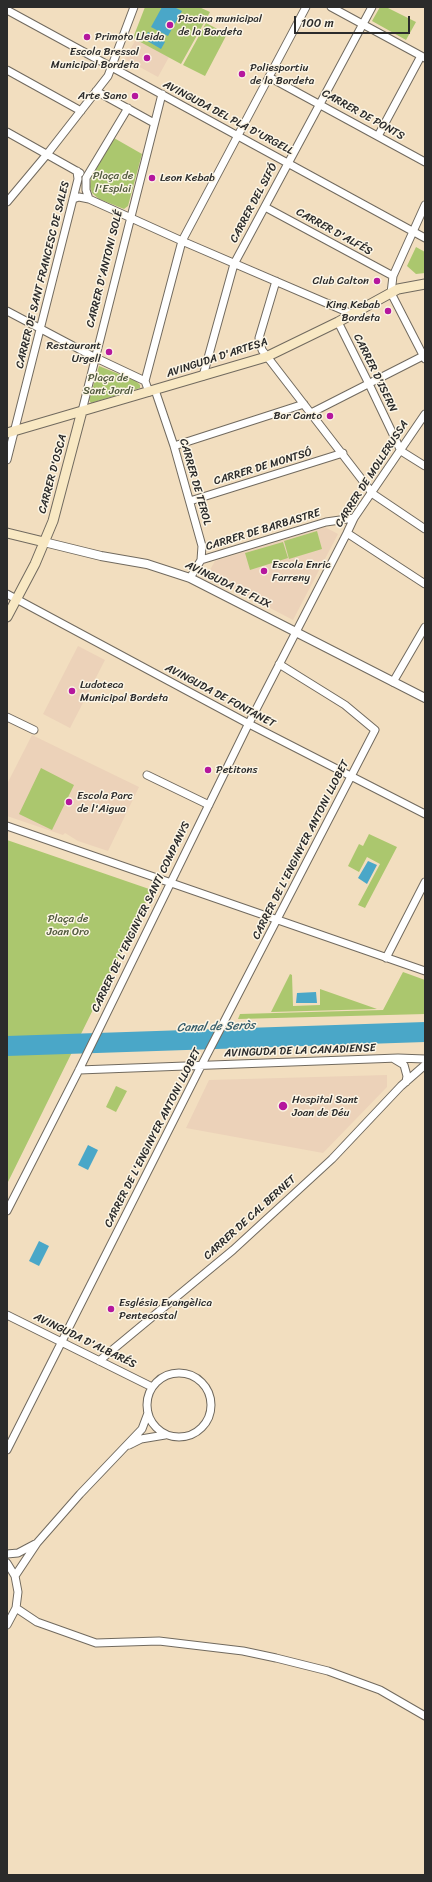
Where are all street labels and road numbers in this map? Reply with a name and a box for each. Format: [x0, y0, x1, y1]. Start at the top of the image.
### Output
street label: AVINGUDA DEL PLA D'URGELL [161, 78, 295, 158]
street label: CARRER DE PONTS [319, 87, 407, 143]
street label: CARRER DEL SIFÓ [228, 161, 280, 245]
street label: CARRER DE SANT FRANCESC DE SALES [13, 180, 73, 370]
street label: CARRER D'ALFÉS [294, 206, 374, 258]
street label: CARRER D'ANTONI SOLÉ [84, 209, 126, 329]
street label: CARRER D'ISERN [350, 332, 400, 414]
street label: AVINGUDA D'ARTESA [165, 335, 269, 381]
street label: CARRER DE MOLLERUSSA [333, 418, 411, 530]
street label: CARRER D'OSCA [36, 433, 70, 515]
street label: CARRER DE TEROL [176, 437, 214, 527]
street label: CARRER DE MONTSÓ [212, 446, 314, 488]
street label: CARRER DE BARBASTRE [204, 506, 322, 554]
street label: AVINGUDA DE FLIX [183, 559, 273, 611]
street label: AVINGUDA DE FONTANET [163, 661, 277, 731]
street label: CARRER DE L'ENGINYER ANTONI LLOBET [250, 758, 352, 942]
street label: CARRER DE L'ENGINYER SANTI COMPANYS [89, 820, 193, 1014]
street label: AVINGUDA DE LA CANADIENSE [224, 1042, 376, 1060]
street label: CARRER DE L'ENGINYER ANTONI LLOBET [102, 1046, 204, 1230]
street label: CARRER DE CAL BERNET [201, 1173, 299, 1263]
street label: AVINGUDA D'ALBARÉS [32, 1310, 138, 1372]

